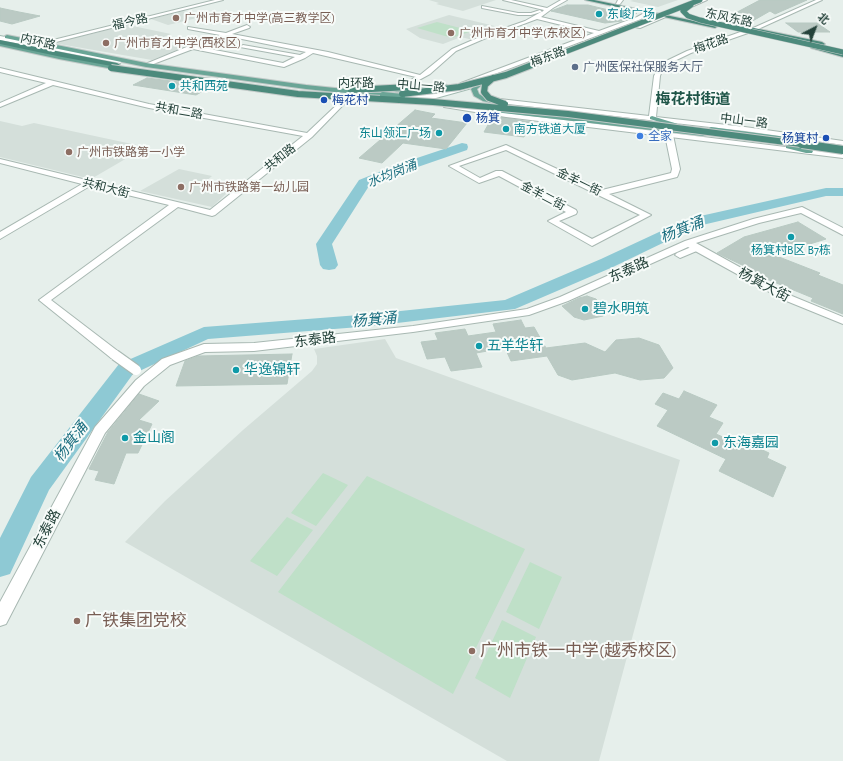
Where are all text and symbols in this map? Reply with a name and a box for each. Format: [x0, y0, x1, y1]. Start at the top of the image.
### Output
street label: 东风东路 [704, 6, 754, 30]
place label: 东峻广场 [607, 7, 655, 21]
north arrow [795, 8, 835, 48]
marker: 东峻广场 [594, 9, 604, 19]
street label: 福今路 [111, 11, 149, 33]
place label: 广州市育才中学(高三教学区) [184, 11, 335, 25]
text: 北 [816, 11, 831, 26]
marker: 广州市育才中学(高三教学区) [171, 13, 181, 23]
place label: 广州市育才中学(东校区) [459, 26, 586, 40]
marker: 广州市育才中学(东校区) [446, 28, 456, 38]
street label: 内环路 [19, 31, 57, 53]
street label: 梅花路 [692, 31, 730, 57]
place label: 广州市育才中学(西校区) [114, 36, 241, 50]
marker: 广州市育才中学(西校区) [101, 38, 111, 48]
street label: 梅东路 [529, 44, 567, 70]
place label: 广州医保社保服务大厅 [583, 60, 703, 74]
marker: 广州医保社保服务大厅 [570, 62, 580, 72]
street label: 内环路 [338, 76, 374, 90]
street label: 中山一路 [396, 77, 446, 95]
place label: 共和西苑 [180, 79, 228, 93]
marker: 共和西苑 [167, 81, 177, 91]
district label: 梅花村街道 [656, 90, 730, 108]
place label: 梅花村 [332, 93, 368, 107]
marker: 梅花村 [319, 95, 329, 105]
street label: 共和二路 [154, 100, 204, 122]
place label: 杨箕 [476, 111, 500, 125]
street label: 中山一路 [719, 111, 769, 131]
marker: 杨箕 [461, 112, 473, 124]
place label: 南方铁道大厦 [514, 122, 586, 136]
marker: 南方铁道大厦 [501, 124, 511, 134]
place label: 东山领汇广场 [359, 126, 431, 140]
marker: 东山领汇广场 [434, 128, 444, 138]
place label: 全家 [648, 129, 672, 143]
marker: 全家 [635, 131, 645, 141]
place label: 杨箕村 [782, 131, 818, 145]
marker: 杨箕村 [821, 133, 831, 143]
street label: 共和路 [261, 141, 299, 175]
place label: 广州市铁路第一小学 [77, 145, 185, 159]
marker: 广州市铁路第一小学 [64, 147, 74, 157]
water label: 水均岗涌 [365, 157, 419, 191]
street label: 金羊一街 [554, 165, 604, 199]
street label: 共和大街 [81, 175, 131, 201]
street label: 金羊二街 [518, 178, 568, 214]
place label: 广州市铁路第一幼儿园 [189, 180, 309, 194]
marker: 广州市铁路第一幼儿园 [176, 182, 186, 192]
water label: 杨箕涌 [658, 213, 706, 247]
marker: 杨箕村B区 B7栋 [786, 232, 796, 242]
place label: 杨箕村B区 B7栋 [751, 243, 831, 257]
street label: 东泰路 [606, 254, 652, 286]
street label: 杨箕大街 [735, 264, 793, 306]
place label: 碧水明筑 [593, 301, 649, 317]
marker: 碧水明筑 [580, 304, 590, 314]
water label: 杨箕涌 [351, 309, 397, 331]
street label: 东泰路 [293, 329, 337, 351]
place label: 五羊华轩 [487, 338, 543, 354]
marker: 五羊华轩 [474, 341, 484, 351]
place label: 华逸锦轩 [244, 362, 300, 378]
marker: 华逸锦轩 [231, 365, 241, 375]
water label: 杨箕涌 [50, 419, 92, 465]
place label: 金山阁 [133, 430, 175, 446]
marker: 金山阁 [120, 433, 130, 443]
place label: 东海嘉园 [723, 435, 779, 451]
marker: 东海嘉园 [710, 438, 720, 448]
street label: 东泰路 [30, 506, 64, 552]
place label: 广铁集团党校 [85, 611, 187, 631]
marker: 广铁集团党校 [72, 616, 82, 626]
place label: 广州市铁一中学(越秀校区) [480, 641, 677, 661]
marker: 广州市铁一中学(越秀校区) [467, 646, 477, 656]

